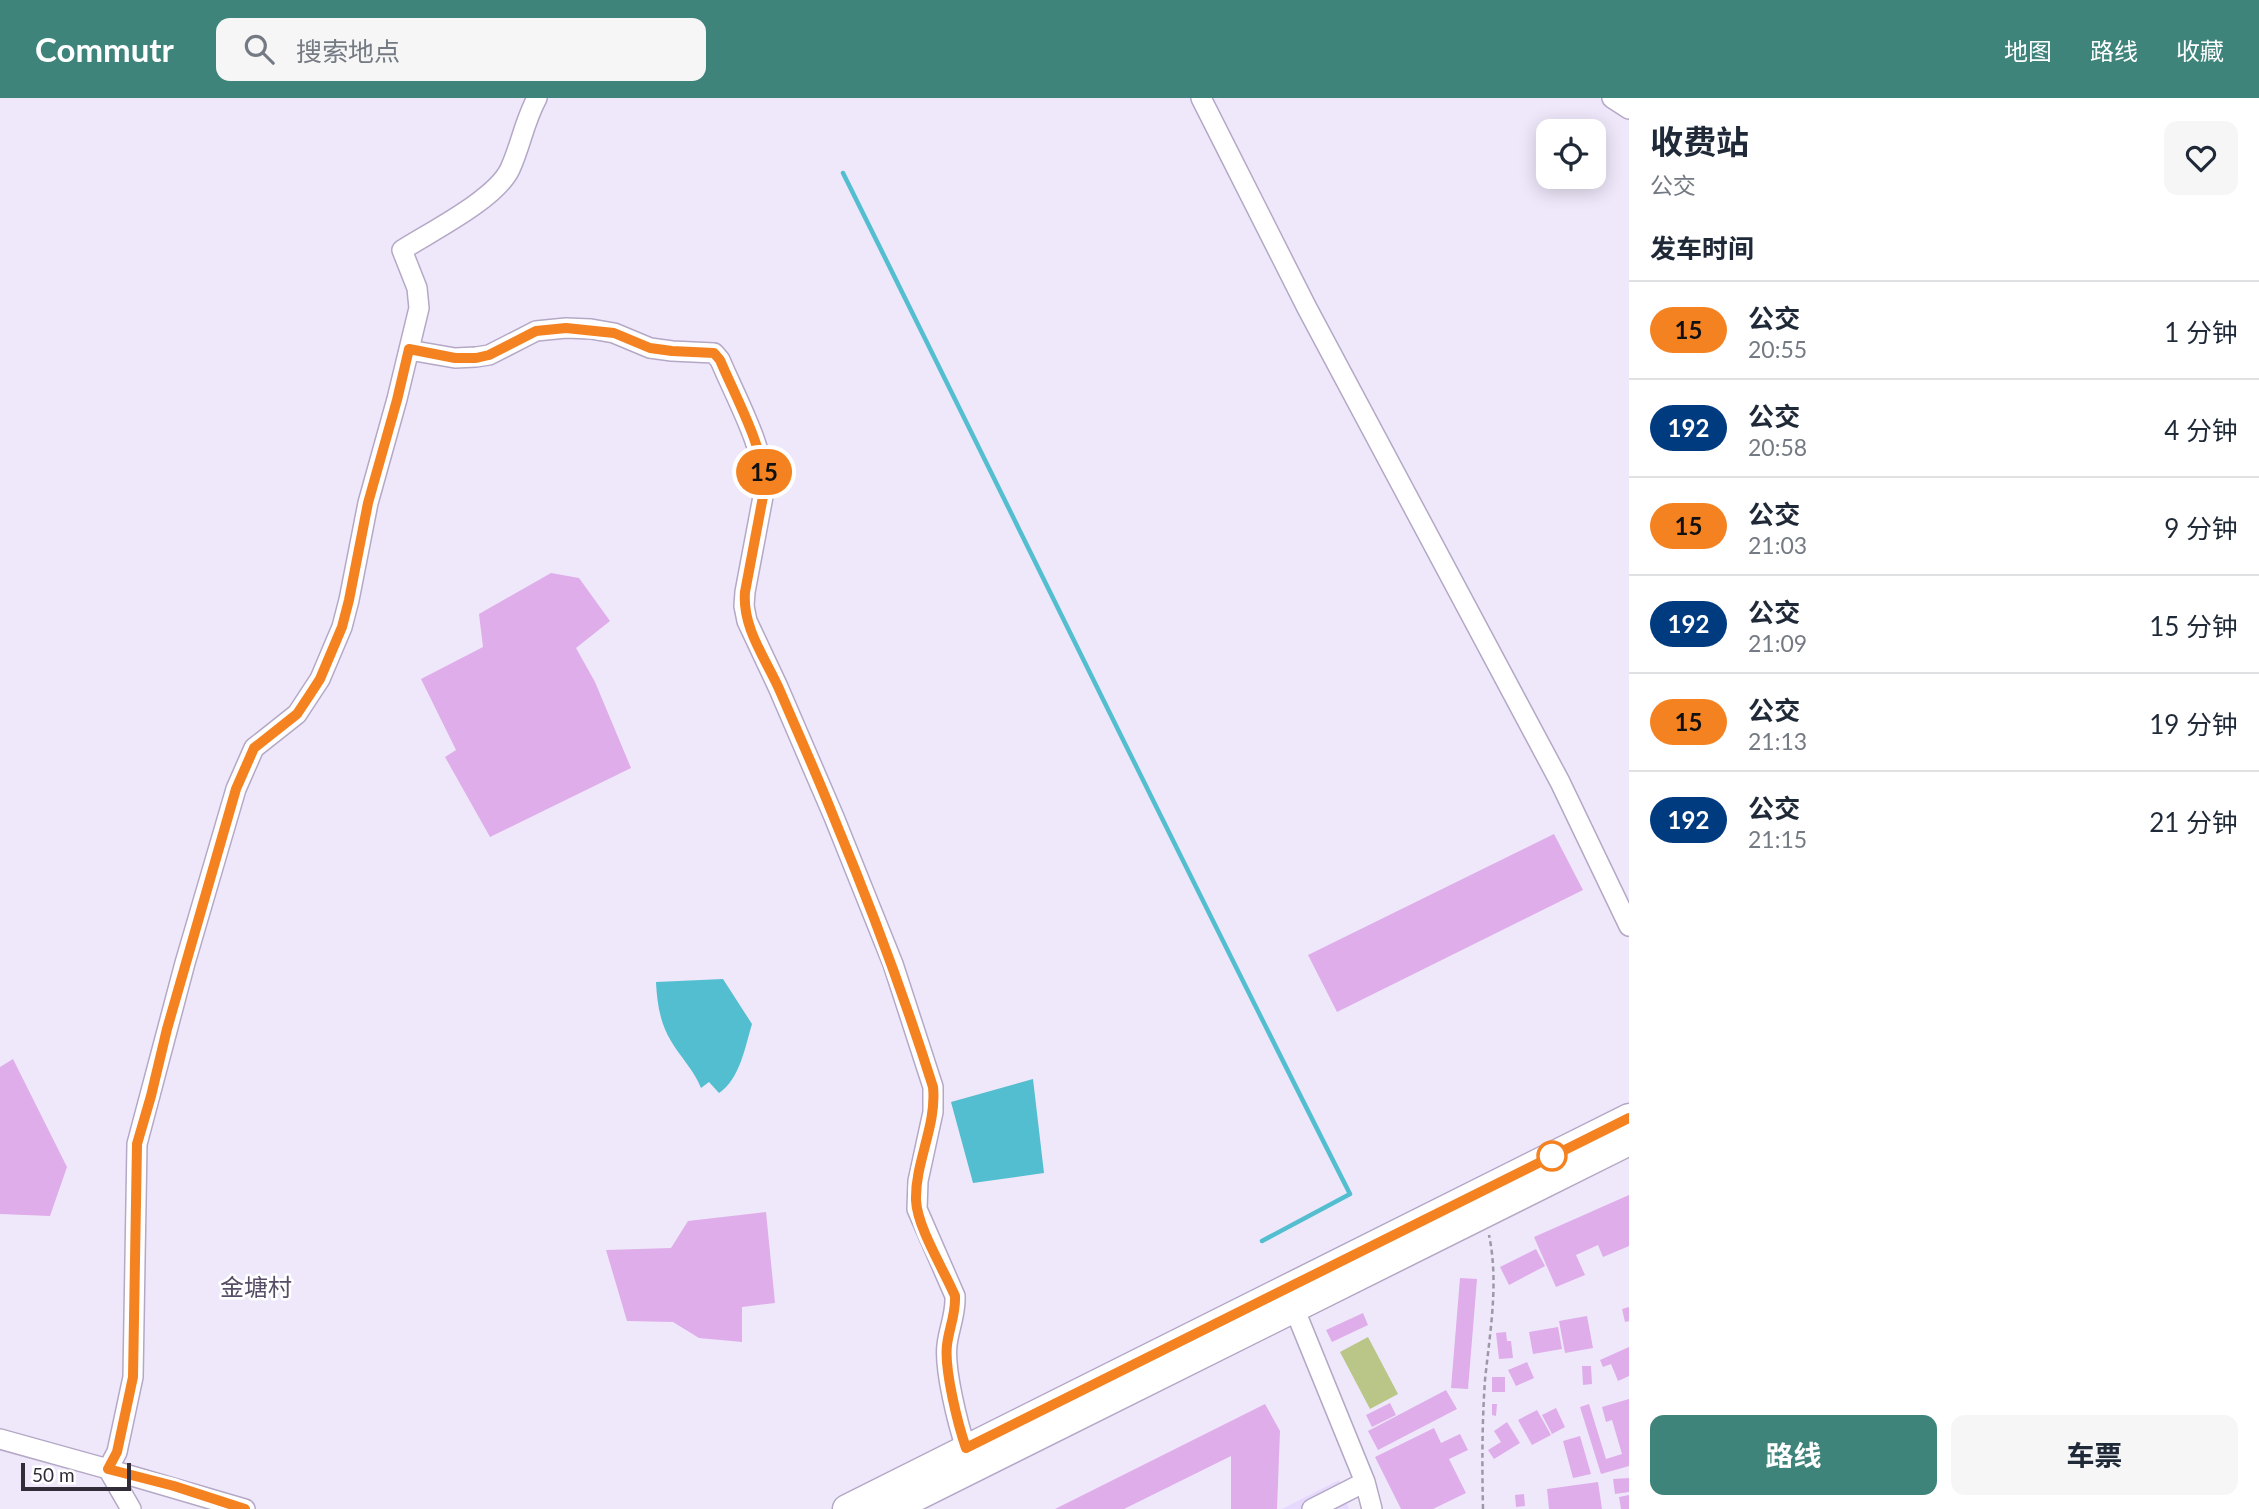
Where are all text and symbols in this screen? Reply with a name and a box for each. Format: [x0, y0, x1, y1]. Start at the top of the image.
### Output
search box [216, 18, 706, 81]
text: Commutr [35, 29, 174, 69]
icon: search [240, 30, 278, 68]
text: 搜索地点 [296, 35, 400, 67]
text: 地图 [2004, 36, 2052, 65]
text: 路线 [2090, 36, 2138, 65]
text: 收藏 [2176, 36, 2224, 65]
map controls [1536, 119, 1606, 189]
button: locate [1536, 119, 1606, 189]
text: 收费站 [1650, 121, 1749, 161]
button: heart [2164, 121, 2238, 195]
text: 公交 [1650, 171, 1696, 199]
text: 发车时间 [1650, 232, 1754, 264]
text: 公交 [1748, 302, 1800, 334]
text: 15 [1675, 315, 1702, 344]
text: 1 分钟 [2164, 316, 2238, 348]
text: 20:55 [1748, 335, 1807, 363]
text: 公交 [1748, 400, 1800, 432]
text: 192 [1668, 413, 1709, 442]
text: 4 分钟 [2164, 414, 2238, 446]
text: 20:58 [1748, 433, 1807, 461]
line badge: 15 [732, 449, 796, 495]
text: 15 [750, 457, 778, 486]
text: 公交 [1748, 498, 1800, 530]
text: 15 [1675, 511, 1702, 540]
text: 9 分钟 [2164, 512, 2238, 544]
text: 21:03 [1748, 531, 1807, 559]
text: 公交 [1748, 596, 1800, 628]
text: 192 [1668, 609, 1709, 638]
text: 15 分钟 [2149, 610, 2238, 642]
text: 21:09 [1748, 629, 1807, 657]
text: 公交 [1748, 694, 1800, 726]
text: 15 [1675, 707, 1702, 736]
text: 19 分钟 [2149, 708, 2238, 740]
text: 21:13 [1748, 727, 1807, 755]
text: 公交 [1748, 792, 1800, 824]
text: 192 [1668, 805, 1709, 834]
text: 21 分钟 [2149, 806, 2238, 838]
text: 21:15 [1748, 825, 1807, 853]
unlabelled marker [1537, 1141, 1567, 1171]
district label: 金塘村 [220, 1272, 292, 1301]
button: 路线 [1650, 1415, 1937, 1495]
button: 车票 [1951, 1415, 2238, 1495]
scale bar [21, 1460, 131, 1492]
text: 50 m [32, 1463, 75, 1486]

